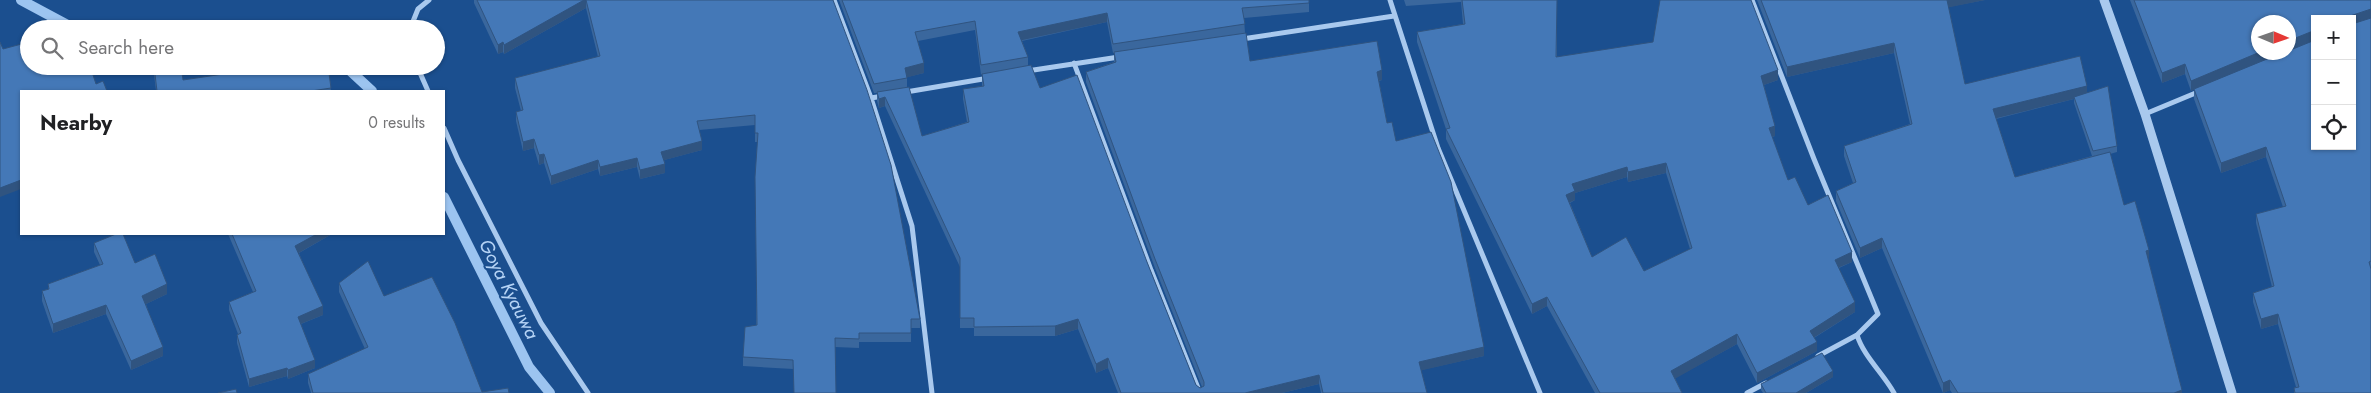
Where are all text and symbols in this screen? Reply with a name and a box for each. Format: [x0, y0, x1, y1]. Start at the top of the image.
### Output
north arrow [2251, 15, 2296, 60]
map controls [2311, 15, 2356, 150]
button: + [2311, 15, 2356, 60]
search box [20, 20, 445, 75]
icon: search [38, 34, 66, 62]
text: Search here [78, 34, 174, 61]
button: − [2311, 60, 2356, 105]
button: locate [2311, 105, 2356, 150]
text: Nearby [40, 108, 112, 138]
text: 0 results [368, 111, 425, 134]
water label: Goya Kyauwa [472, 234, 546, 344]

